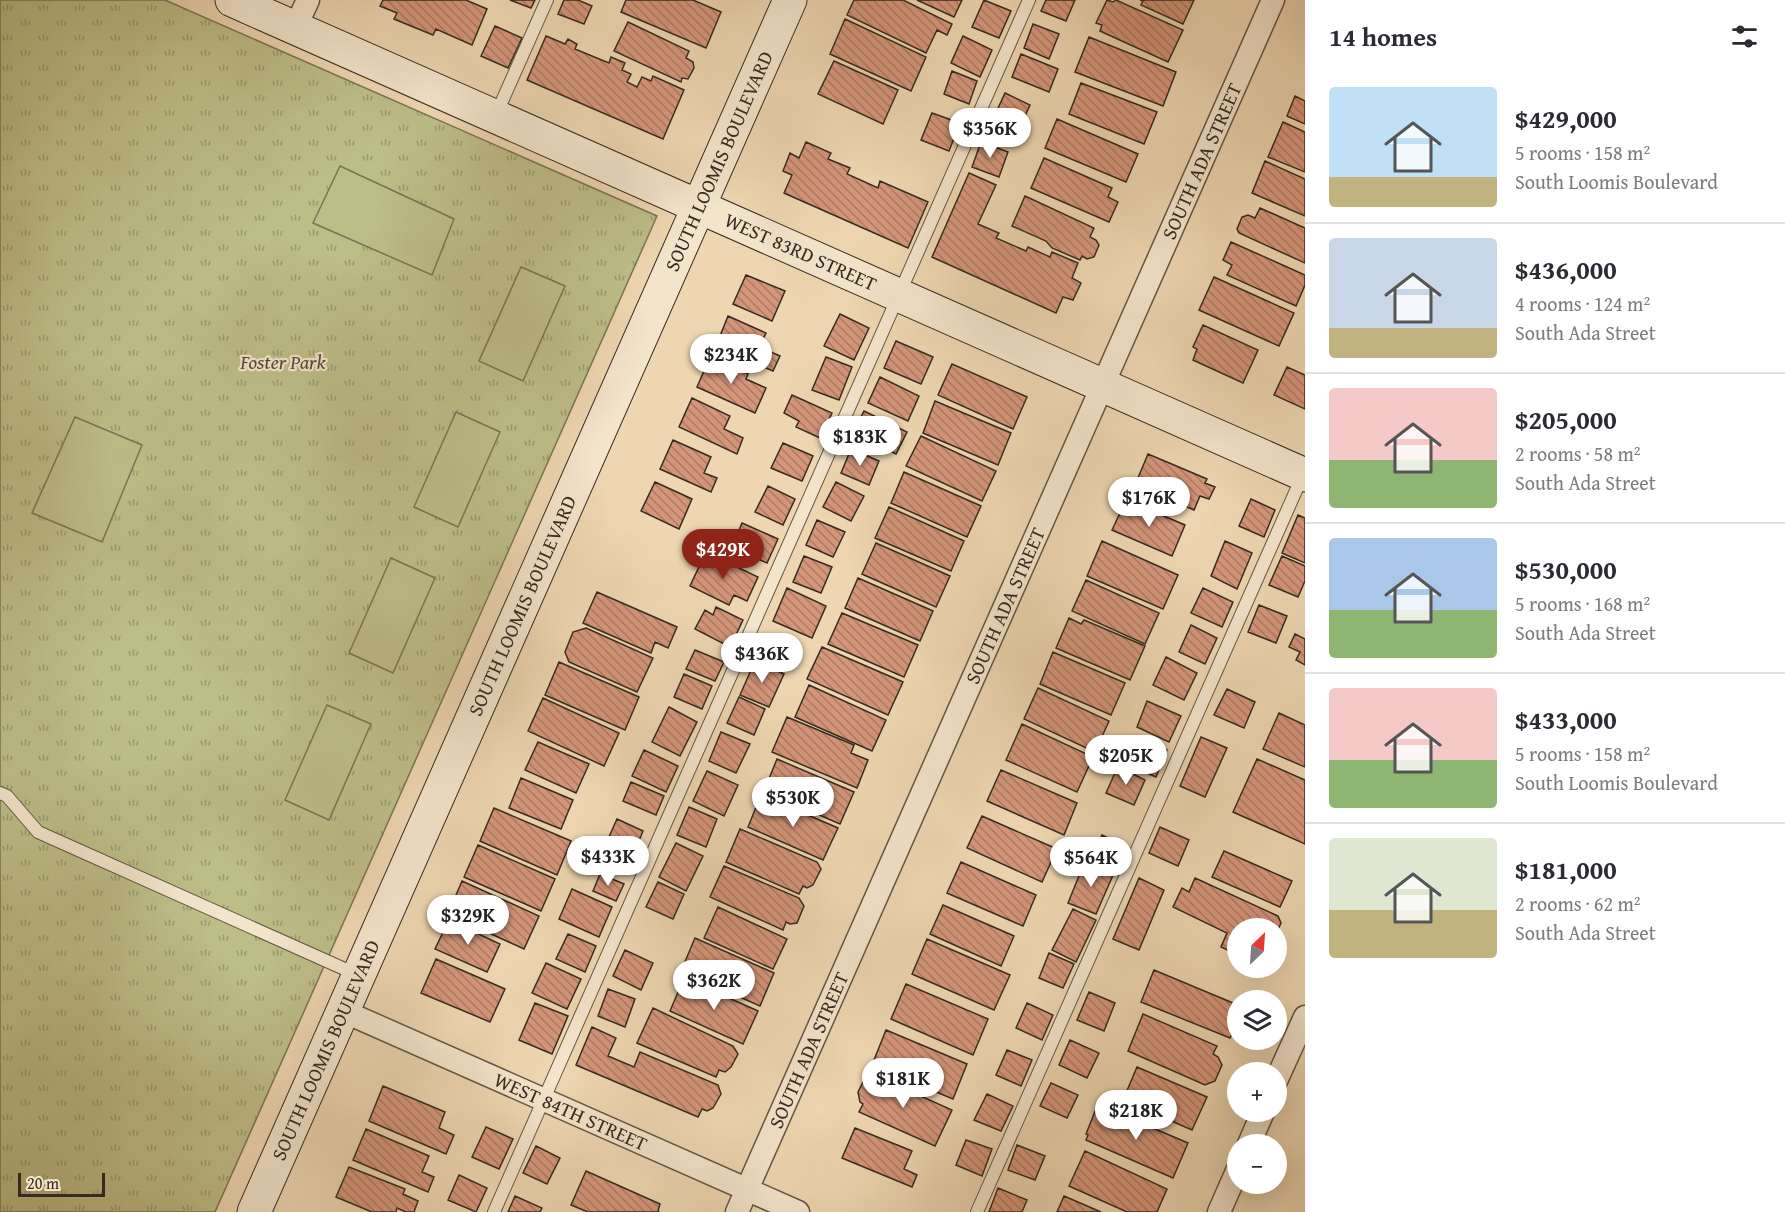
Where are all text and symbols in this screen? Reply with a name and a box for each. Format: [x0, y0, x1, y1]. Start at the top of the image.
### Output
text: 14 homes [1329, 17, 1437, 56]
icon: filters [1728, 20, 1761, 53]
street label: SOUTH LOOMIS BOULEVARD [657, 46, 780, 276]
street label: SOUTH ADA STREET [1154, 78, 1249, 244]
text: $429,000 [1515, 99, 1617, 138]
pin: $356K [948, 108, 1032, 159]
icon: home [1377, 111, 1449, 183]
text: $356K [963, 113, 1017, 142]
text: 5 rooms · 158 m² [1515, 138, 1650, 167]
text: South Loomis Boulevard [1515, 167, 1718, 196]
street label: WEST 83RD STREET [720, 205, 882, 298]
text: $436,000 [1515, 250, 1617, 289]
icon: home [1377, 262, 1449, 334]
text: 4 rooms · 124 m² [1515, 289, 1650, 318]
text: South Ada Street [1515, 318, 1656, 347]
pin: $234K [689, 334, 773, 385]
text: $234K [704, 339, 758, 368]
park label: Foster Park [239, 347, 327, 376]
text: $205,000 [1515, 400, 1617, 439]
icon: home [1377, 412, 1449, 484]
pin: $183K [818, 416, 902, 467]
text: $183K [833, 421, 887, 450]
text: 2 rooms · 58 m² [1515, 439, 1641, 468]
text: South Ada Street [1515, 468, 1656, 497]
pin: $176K [1107, 477, 1191, 528]
text: $176K [1122, 482, 1176, 511]
street label: SOUTH LOOMIS BOULEVARD [460, 491, 583, 720]
street label: SOUTH ADA STREET [957, 523, 1052, 688]
pin: $429K [681, 529, 765, 580]
text: $429K [696, 534, 750, 563]
text: $530,000 [1515, 550, 1617, 589]
icon: home [1377, 562, 1449, 634]
text: 5 rooms · 168 m² [1515, 589, 1650, 618]
text: South Ada Street [1515, 618, 1656, 647]
pin: $436K [720, 633, 804, 684]
text: $436K [735, 638, 789, 667]
text: $433,000 [1515, 700, 1617, 739]
icon: home [1377, 712, 1449, 784]
pin: $205K [1084, 735, 1168, 786]
text: 5 rooms · 158 m² [1515, 739, 1650, 768]
text: $205K [1099, 740, 1153, 769]
text: South Loomis Boulevard [1515, 768, 1718, 797]
pin: $530K [751, 777, 835, 828]
text: $530K [766, 782, 820, 811]
pin: $433K [566, 836, 650, 887]
pin: $564K [1049, 837, 1133, 888]
text: $433K [581, 841, 635, 870]
text: $564K [1064, 842, 1118, 871]
text: $181,000 [1515, 850, 1617, 889]
icon: home [1377, 862, 1449, 934]
text: 2 rooms · 62 m² [1515, 889, 1641, 918]
pin: $329K [426, 895, 510, 946]
text: $329K [441, 900, 495, 929]
north arrow [1227, 918, 1287, 978]
map controls [1227, 918, 1287, 1194]
text: South Ada Street [1515, 918, 1656, 947]
street label: SOUTH LOOMIS BOULEVARD [264, 935, 387, 1165]
pin: $362K [672, 960, 756, 1011]
text: $362K [687, 965, 741, 994]
street label: SOUTH ADA STREET [761, 967, 855, 1133]
button: layers [1227, 990, 1287, 1050]
pin: $181K [861, 1058, 945, 1109]
button: + [1227, 1062, 1287, 1122]
text: $181K [876, 1063, 930, 1092]
street label: WEST 84TH STREET [490, 1065, 652, 1158]
pin: $218K [1094, 1090, 1178, 1141]
text: $218K [1109, 1095, 1163, 1124]
button: − [1227, 1134, 1287, 1194]
scale bar [18, 1170, 105, 1198]
text: 20 m [27, 1171, 59, 1195]

